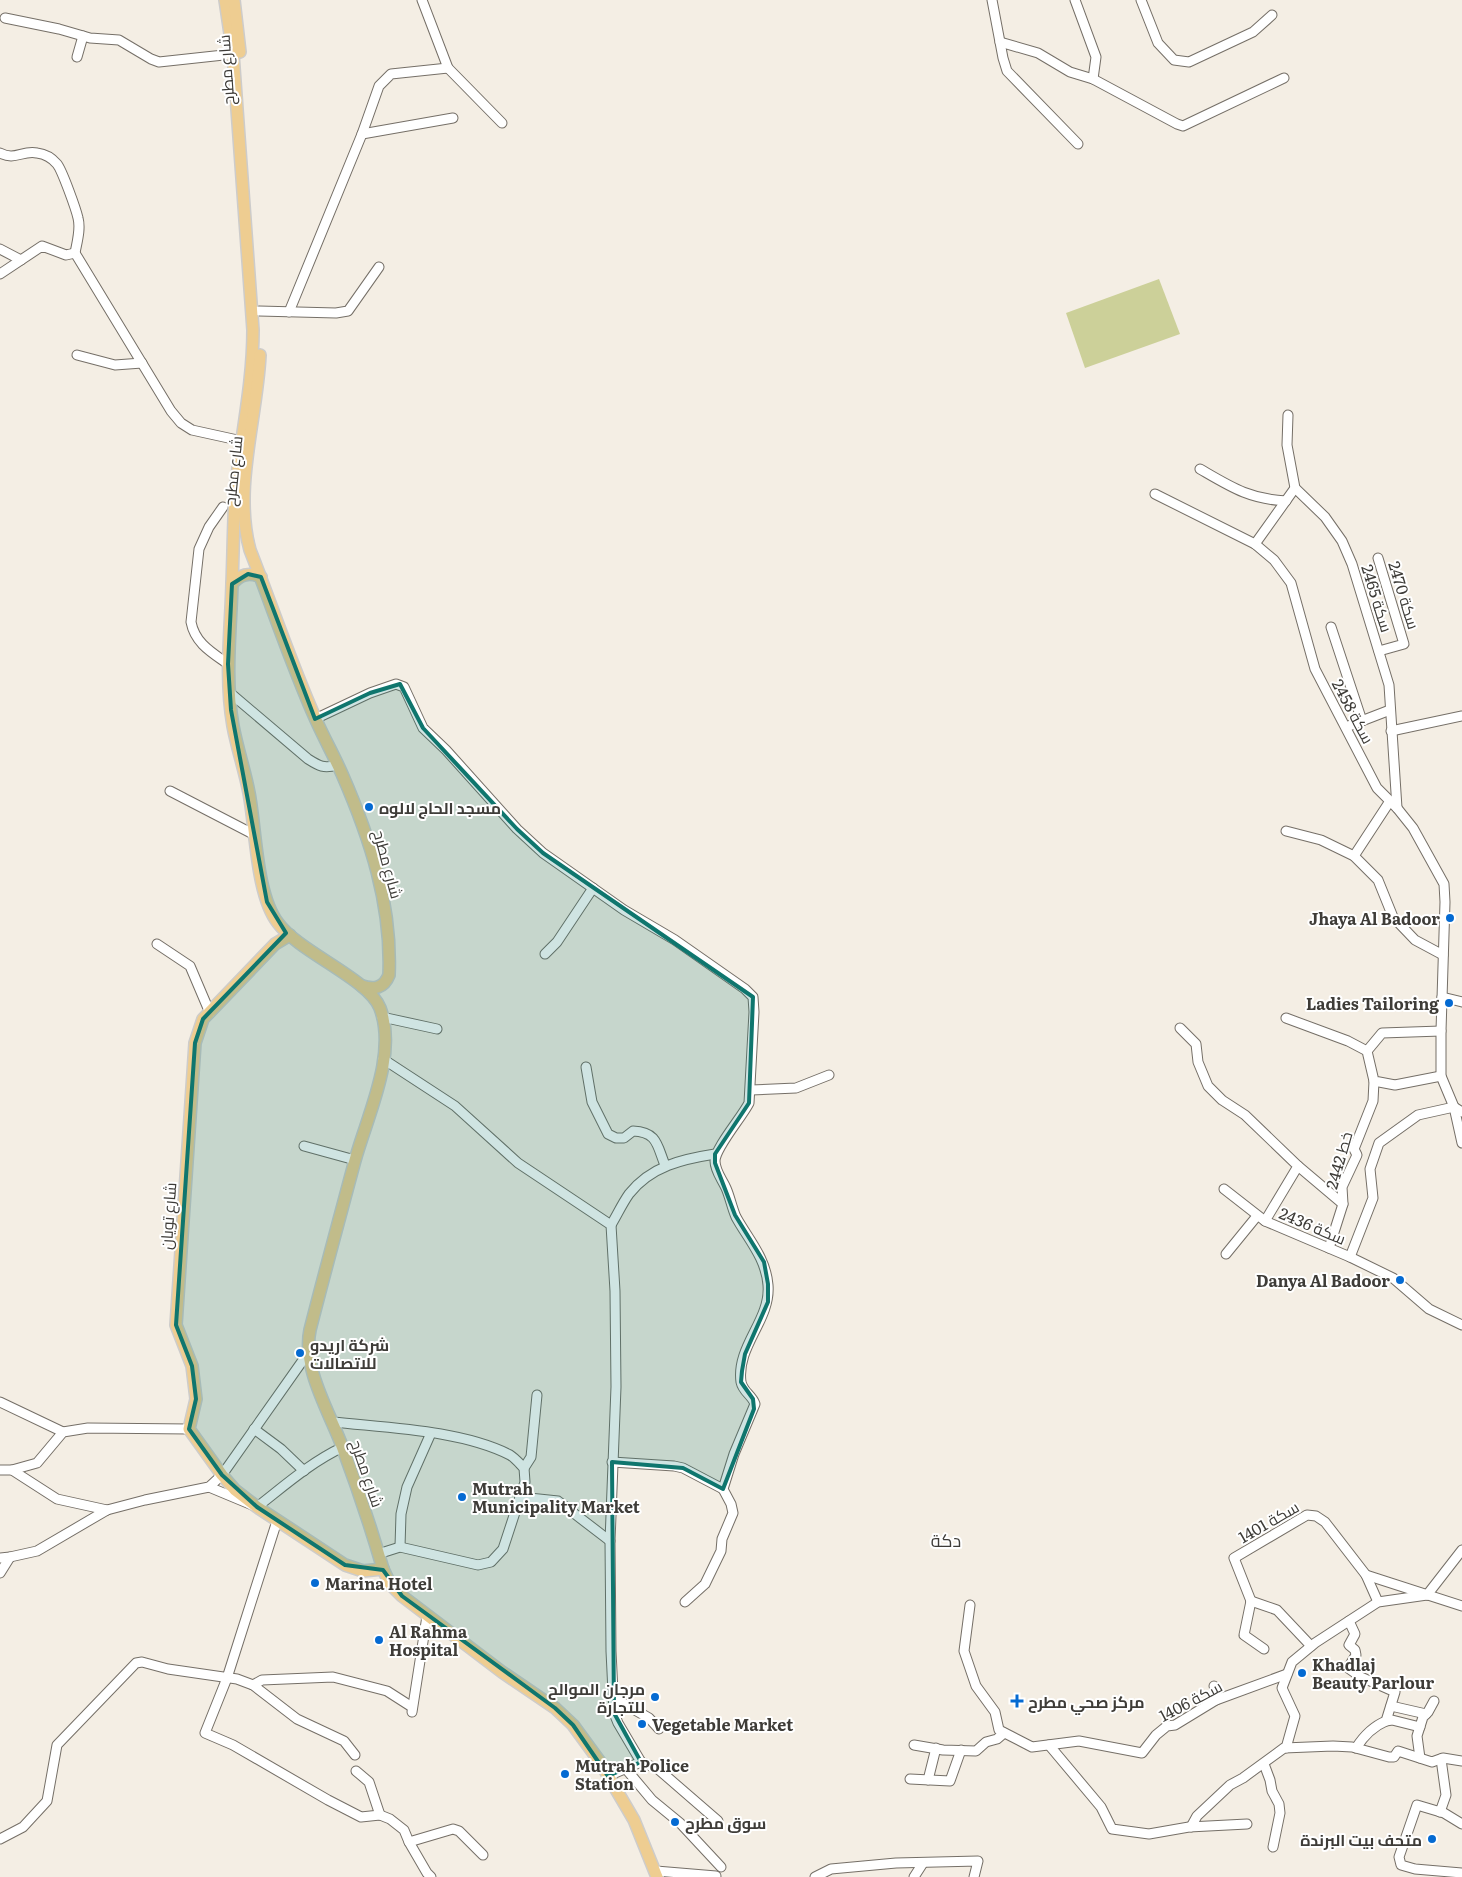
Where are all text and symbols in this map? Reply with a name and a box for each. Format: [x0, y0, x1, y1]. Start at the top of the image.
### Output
street label: شارع مطرح [211, 34, 240, 106]
street label: شارع مطرح [216, 435, 249, 507]
street label: سكة 2470 [1383, 558, 1427, 632]
street label: سكة 2465 [1356, 561, 1400, 635]
street label: سكة 2458 [1327, 674, 1381, 748]
place label: مسجد الحاج لالوه [379, 795, 501, 819]
marker: مسجد الحاج لالوه [363, 801, 375, 813]
street label: شارع مطرح [367, 827, 410, 901]
place label: Jhaya Al Badoor [1309, 906, 1440, 930]
marker: Jhaya Al Badoor [1444, 912, 1456, 924]
place label: Ladies Tailoring [1306, 991, 1439, 1015]
marker: Ladies Tailoring [1443, 997, 1455, 1009]
street label: 2442 خط [1318, 1128, 1358, 1192]
street label: شارع تويان [153, 1182, 182, 1251]
street label: سكة 2436 [1276, 1200, 1350, 1250]
place label: Danya Al Badoor [1256, 1268, 1390, 1292]
marker: Danya Al Badoor [1394, 1274, 1406, 1286]
place label: شركة اريدو للاتصالات [310, 1332, 389, 1374]
marker: شركة اريدو للاتصالات [294, 1347, 306, 1359]
street label: شارع مطرح [344, 1436, 391, 1511]
place label: Mutrah Municipality Market [472, 1476, 640, 1518]
marker: Mutrah Municipality Market [456, 1491, 468, 1503]
street label: 1401 سكة [1233, 1494, 1303, 1548]
district label: دكة [931, 1526, 961, 1553]
place label: Marina Hotel [325, 1571, 433, 1595]
marker: Marina Hotel [309, 1577, 321, 1589]
place label: Al Rahma Hospital [389, 1619, 468, 1661]
marker: Al Rahma Hospital [373, 1634, 385, 1646]
place label: Khadlaj Beauty Parlour [1312, 1652, 1435, 1694]
marker: Khadlaj Beauty Parlour [1296, 1667, 1308, 1679]
street label: 1406 سكة [1154, 1673, 1226, 1727]
place label: مرجان الموالح للتجارة [548, 1676, 645, 1718]
place label: مركز صحي مطرح [1028, 1689, 1145, 1715]
marker: مرجان الموالح للتجارة [649, 1691, 661, 1703]
marker: مركز صحي مطرح [1010, 1694, 1024, 1708]
place label: Vegetable Market [652, 1712, 793, 1736]
marker: Vegetable Market [636, 1718, 648, 1730]
place label: Mutrah Police Station [575, 1753, 689, 1795]
marker: Mutrah Police Station [559, 1768, 571, 1780]
place label: سوق مطرح [685, 1810, 766, 1834]
marker: سوق مطرح [669, 1816, 681, 1828]
place label: متحف بيت البرندة [1300, 1827, 1422, 1851]
marker: متحف بيت البرندة [1426, 1833, 1438, 1845]

